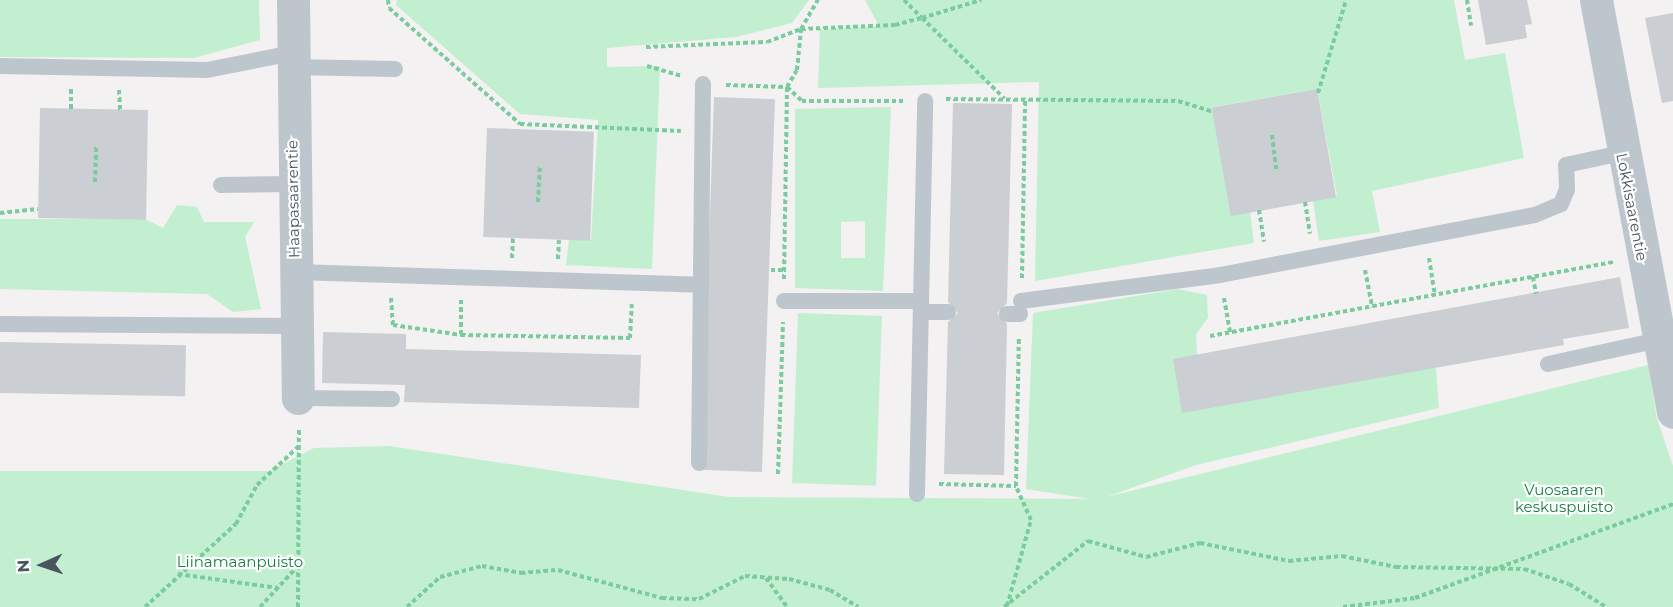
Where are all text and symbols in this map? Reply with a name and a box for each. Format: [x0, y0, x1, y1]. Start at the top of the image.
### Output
street label: Haapasaarentie [283, 140, 303, 258]
street label: Lokkisaarentie [1613, 152, 1651, 262]
park label: Vuosaaren keskuspuisto [1515, 480, 1613, 515]
north arrow [12, 535, 72, 595]
park label: Liinamaanpuisto [177, 553, 303, 571]
text: N [14, 559, 33, 573]

